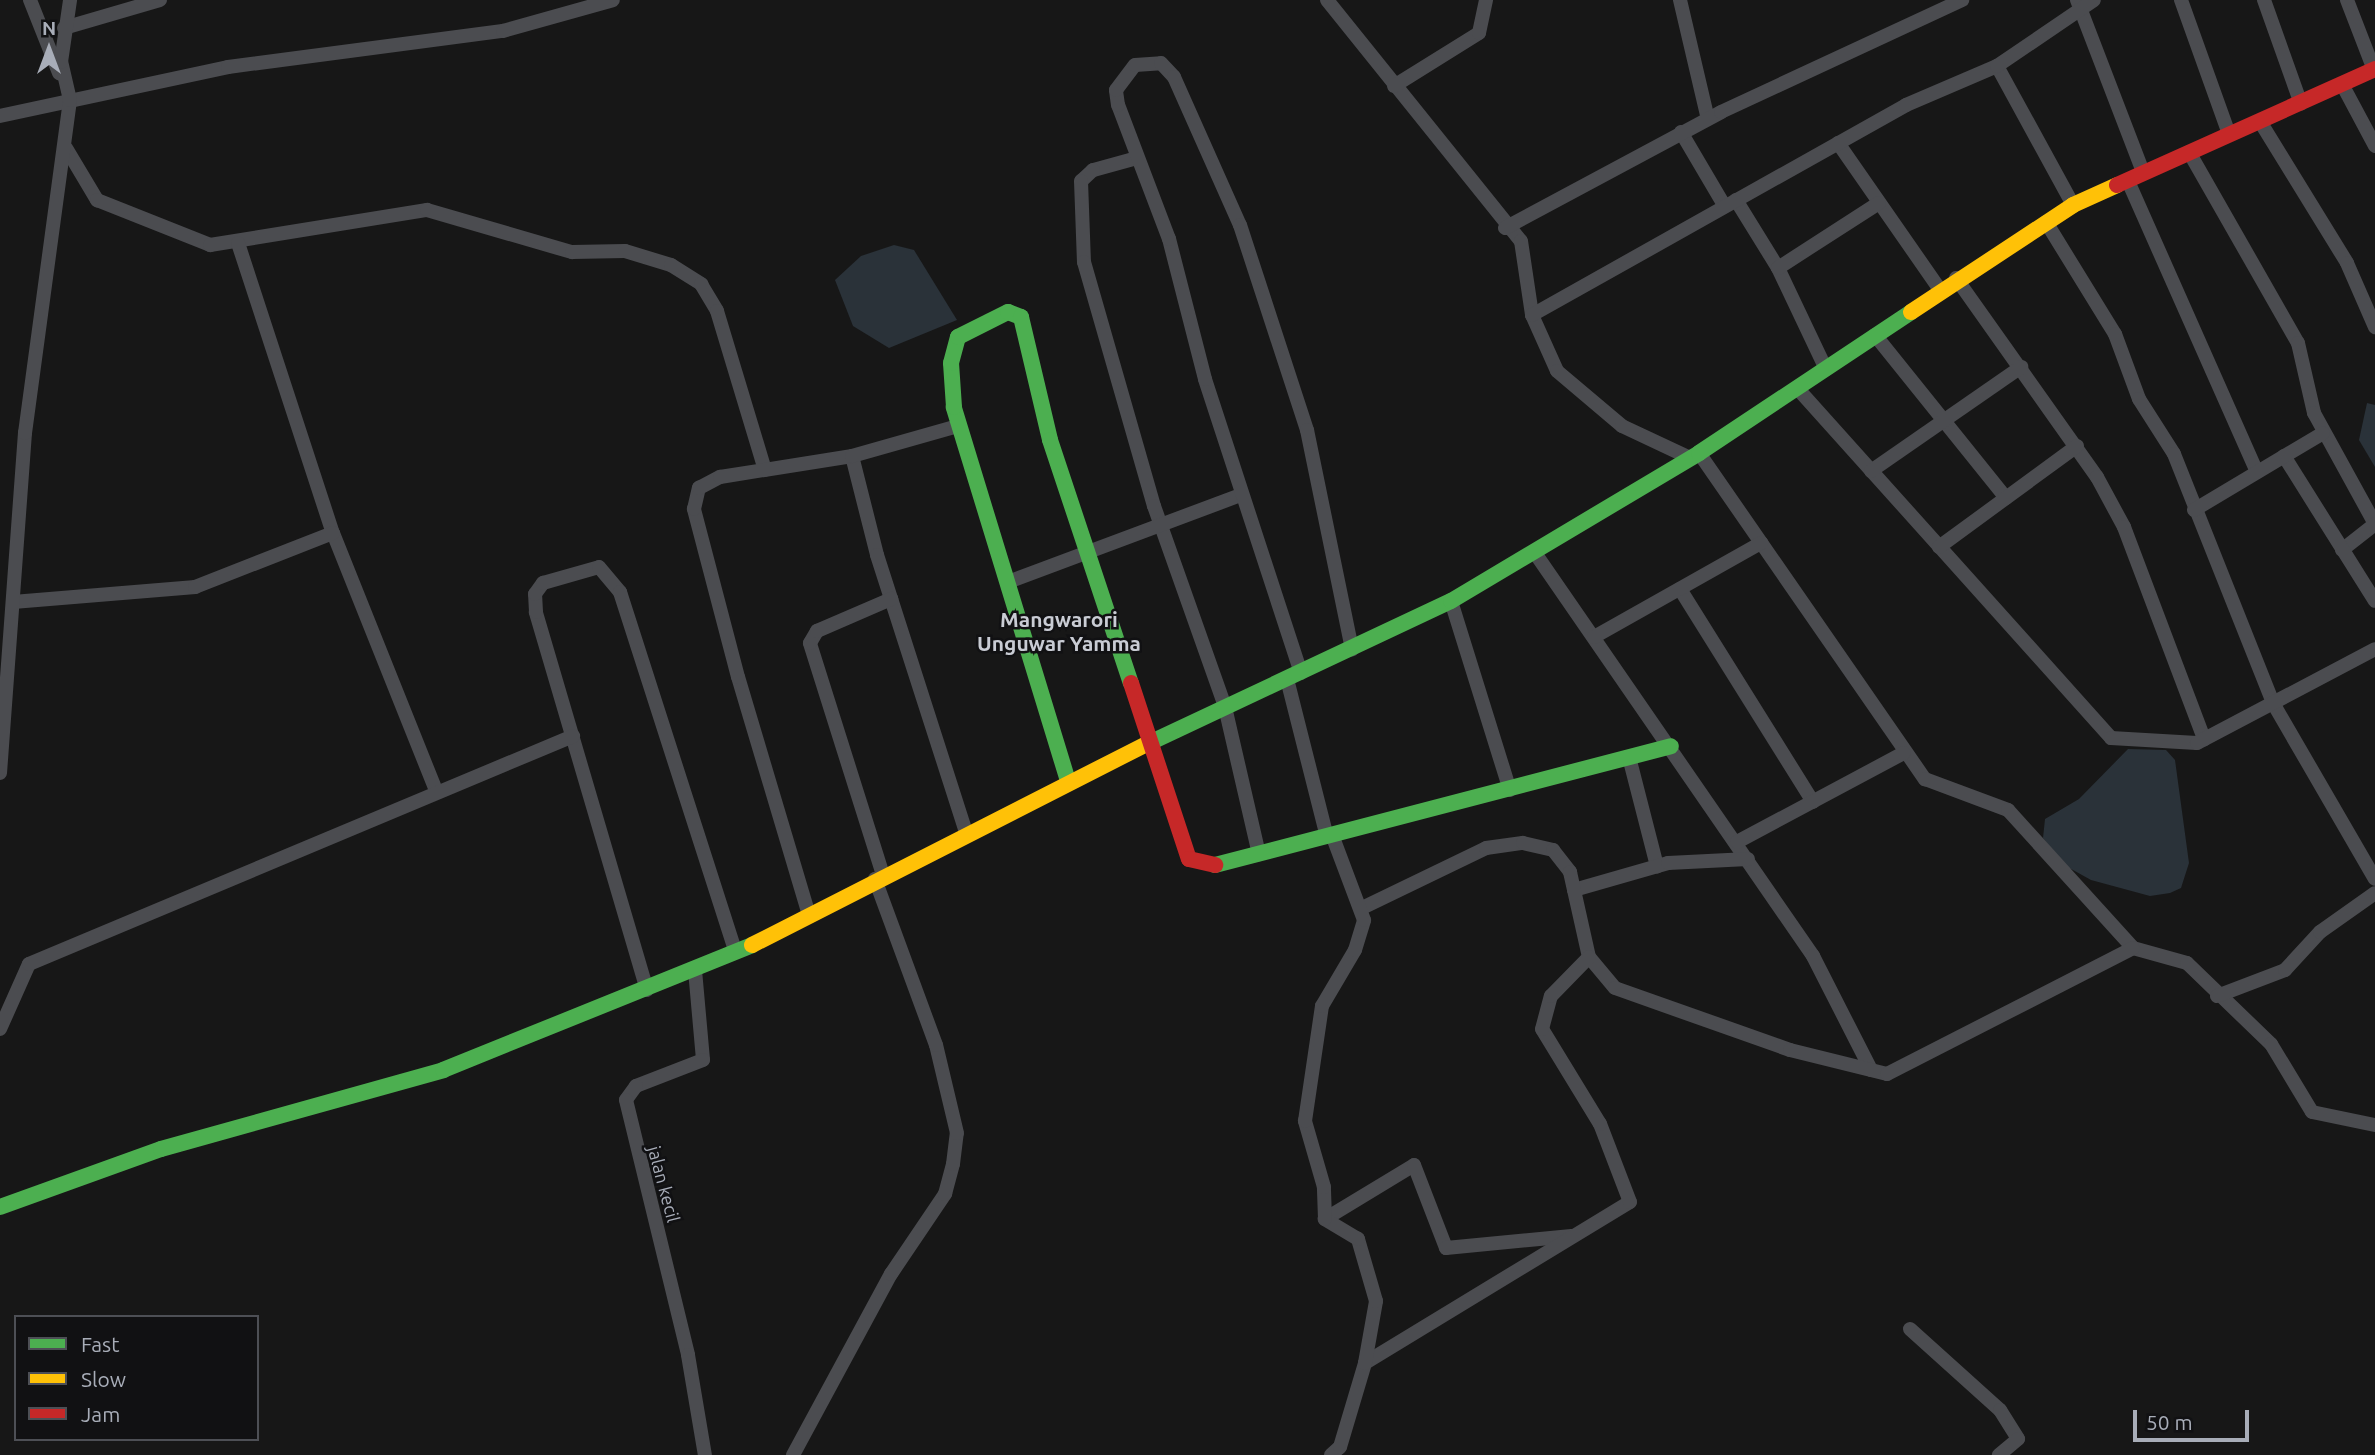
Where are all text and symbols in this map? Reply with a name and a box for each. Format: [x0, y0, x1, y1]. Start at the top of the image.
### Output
north arrow [14, 14, 84, 84]
text: N [42, 17, 56, 39]
district label: Mangwarori Unguwar Yamma [977, 606, 1141, 656]
street label: jalan kecil [643, 1143, 685, 1225]
legend [14, 1315, 259, 1441]
text: Fast [81, 1332, 119, 1356]
text: Slow [81, 1367, 126, 1391]
scale bar [2137, 1396, 2252, 1440]
text: Jam [81, 1402, 120, 1426]
text: 50 m [2146, 1410, 2193, 1434]

